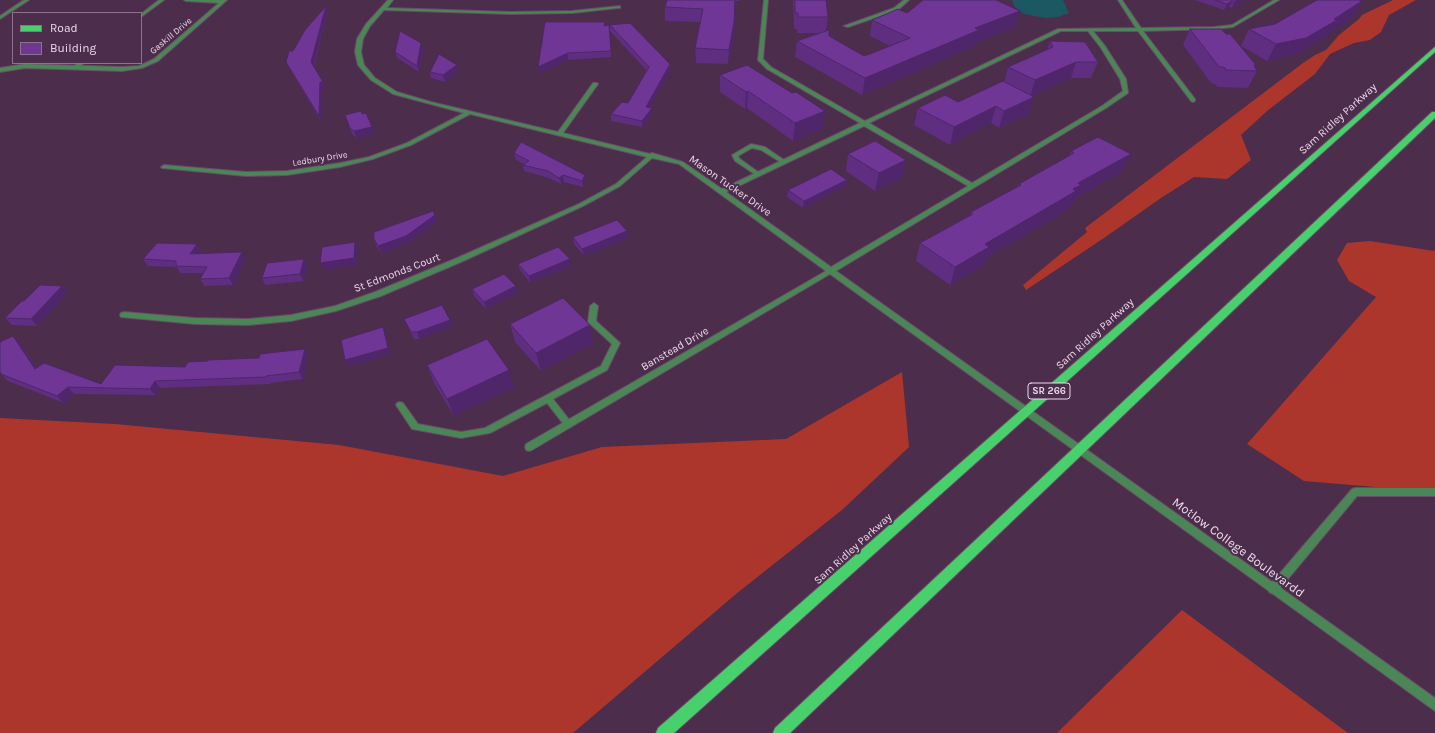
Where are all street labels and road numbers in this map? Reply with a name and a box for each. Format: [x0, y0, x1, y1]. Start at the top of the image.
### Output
street label: Gaskill Drive [148, 15, 194, 57]
street label: Sam Ridley Parkway [1296, 81, 1380, 157]
street label: Ledbury Drive [292, 149, 348, 169]
street label: Mason Tucker Drive [686, 153, 774, 219]
street label: St Edmonds Court [352, 250, 442, 296]
street label: Sam Ridley Parkway [1053, 296, 1137, 372]
street label: Banstead Drive [639, 324, 711, 374]
road number: SR 266 [1028, 383, 1070, 399]
street label: Motlow College Boulevardd [1169, 495, 1307, 601]
street label: Sam Ridley Parkway [811, 511, 895, 587]

